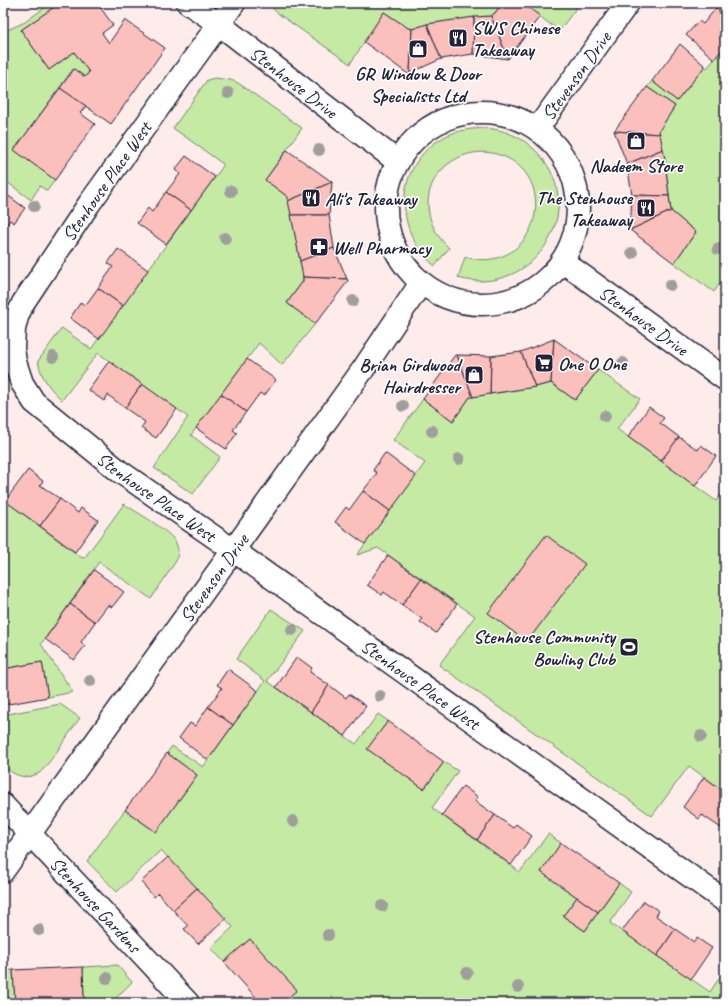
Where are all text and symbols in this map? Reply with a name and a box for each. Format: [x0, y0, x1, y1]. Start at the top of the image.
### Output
place label: SWS Chinese Takeaway [472, 16, 561, 62]
street label: Stevenson Drive [536, 26, 618, 125]
restaurant icon: SWS Chinese Takeaway [447, 27, 469, 49]
shop icon: GR Window & Door Specialists Ltd [407, 38, 429, 60]
street label: Stenhouse Drive [245, 41, 343, 125]
place label: GR Window & Door Specialists Ltd [355, 62, 483, 108]
street label: Stenhouse Place West [57, 116, 158, 246]
shop icon: Nadeem Store [625, 130, 647, 152]
place label: Nadeem Store [590, 154, 684, 178]
place label: The Stenhouse Takeaway [536, 186, 635, 232]
restaurant icon: Ali's Takeaway [300, 187, 322, 209]
place label: Ali's Takeaway [325, 187, 419, 211]
restaurant icon: The Stenhouse Takeaway [635, 197, 657, 219]
pharmacy icon: Well Pharmacy [308, 236, 330, 258]
place label: Well Pharmacy [333, 236, 433, 260]
street label: Stenhouse Drive [594, 281, 694, 362]
supermarket icon: One O One [533, 352, 555, 374]
place label: One O One [558, 352, 628, 376]
place label: Brian Girdwood Hairdresser [359, 353, 463, 399]
shop icon: Brian Girdwood Hairdresser [463, 364, 485, 386]
street label: Stenhouse Place West [91, 447, 222, 548]
street label: Stevenson Drive [174, 528, 255, 627]
place label: Stenhouse Community Bowling Club [473, 625, 618, 671]
street label: Stenhouse Place West [356, 634, 486, 736]
sports icon: Stenhouse Community Bowling Club [618, 636, 640, 658]
street label: Stenhouse Gardens [44, 852, 147, 959]

